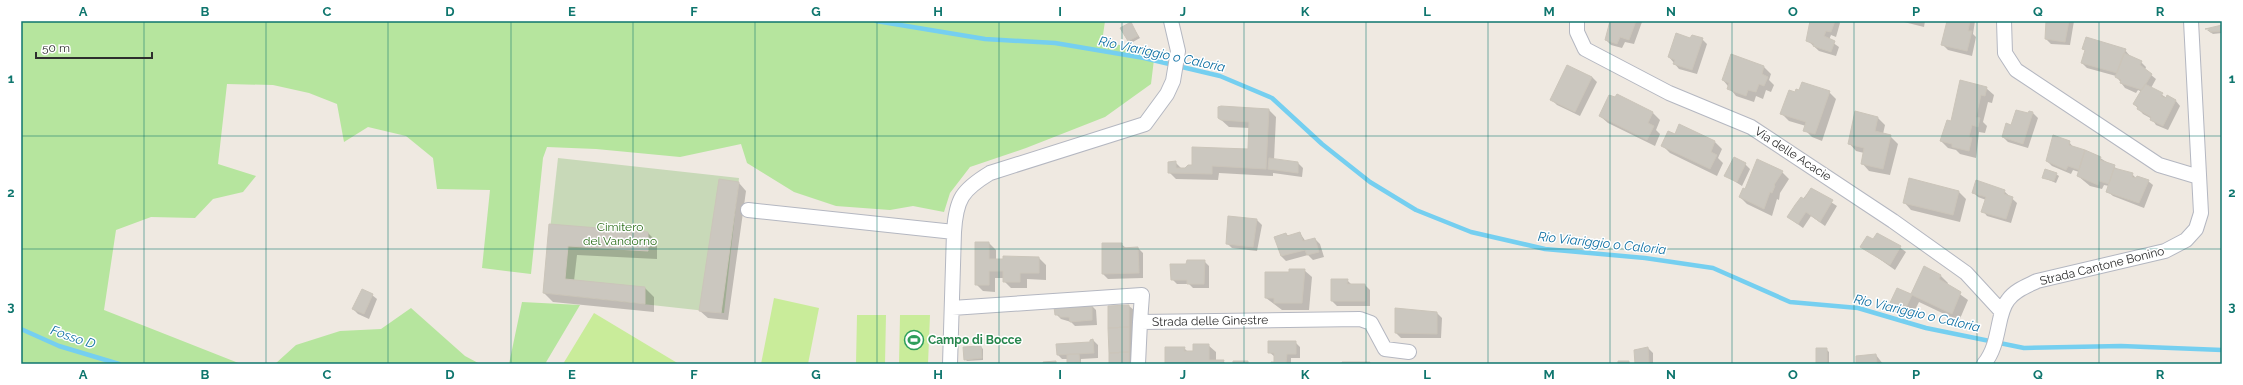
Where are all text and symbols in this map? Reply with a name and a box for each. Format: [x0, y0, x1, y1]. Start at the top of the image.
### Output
text: A [79, 4, 88, 19]
text: B [201, 4, 210, 19]
text: C [323, 4, 332, 19]
text: D [445, 4, 455, 19]
text: E [568, 4, 576, 19]
text: F [690, 4, 698, 19]
text: G [811, 4, 821, 19]
text: H [933, 4, 943, 19]
text: I [1058, 4, 1062, 19]
text: J [1180, 4, 1186, 19]
text: K [1301, 4, 1310, 19]
text: L [1423, 4, 1431, 19]
text: M [1543, 4, 1555, 19]
text: N [1666, 4, 1676, 19]
text: O [1788, 4, 1798, 19]
text: P [1912, 4, 1920, 19]
text: Q [2033, 4, 2043, 19]
text: R [2156, 4, 2165, 19]
water label: Rio Viariggio o Caloria [1097, 33, 1227, 75]
scale bar [36, 34, 152, 60]
text: 50 m [42, 41, 70, 55]
text: 1 [8, 71, 15, 86]
text: 1 [2229, 71, 2236, 86]
street label: Via delle Acacie [1752, 124, 1834, 184]
text: 2 [7, 185, 15, 200]
text: 2 [2228, 185, 2236, 200]
park label: Cimitero del Vandorno [583, 220, 657, 248]
water label: Rio Viariggio o Caloria [1537, 229, 1667, 257]
street label: Strada Cantone Bonino [2038, 244, 2166, 288]
water label: Rio Viariggio o Caloria [1853, 291, 1982, 335]
text: 3 [7, 299, 15, 314]
text: 3 [2228, 299, 2236, 314]
street label: Strada delle Ginestre [1152, 313, 1268, 329]
water label: Fosso D [49, 322, 97, 352]
sports icon: Campo di Bocce [903, 329, 925, 351]
place label: Campo di Bocce [928, 333, 1022, 347]
text: A [79, 367, 88, 382]
text: B [201, 367, 210, 382]
text: C [323, 367, 332, 382]
text: D [445, 367, 455, 382]
text: E [568, 367, 576, 382]
text: F [690, 367, 698, 382]
text: G [811, 367, 821, 382]
text: H [933, 367, 943, 382]
text: I [1058, 367, 1062, 382]
text: J [1180, 367, 1186, 382]
text: K [1301, 367, 1310, 382]
text: L [1423, 367, 1431, 382]
text: M [1543, 367, 1555, 382]
text: N [1666, 367, 1676, 382]
text: O [1788, 367, 1798, 382]
text: P [1912, 367, 1920, 382]
text: Q [2033, 367, 2043, 382]
text: R [2156, 367, 2165, 382]

